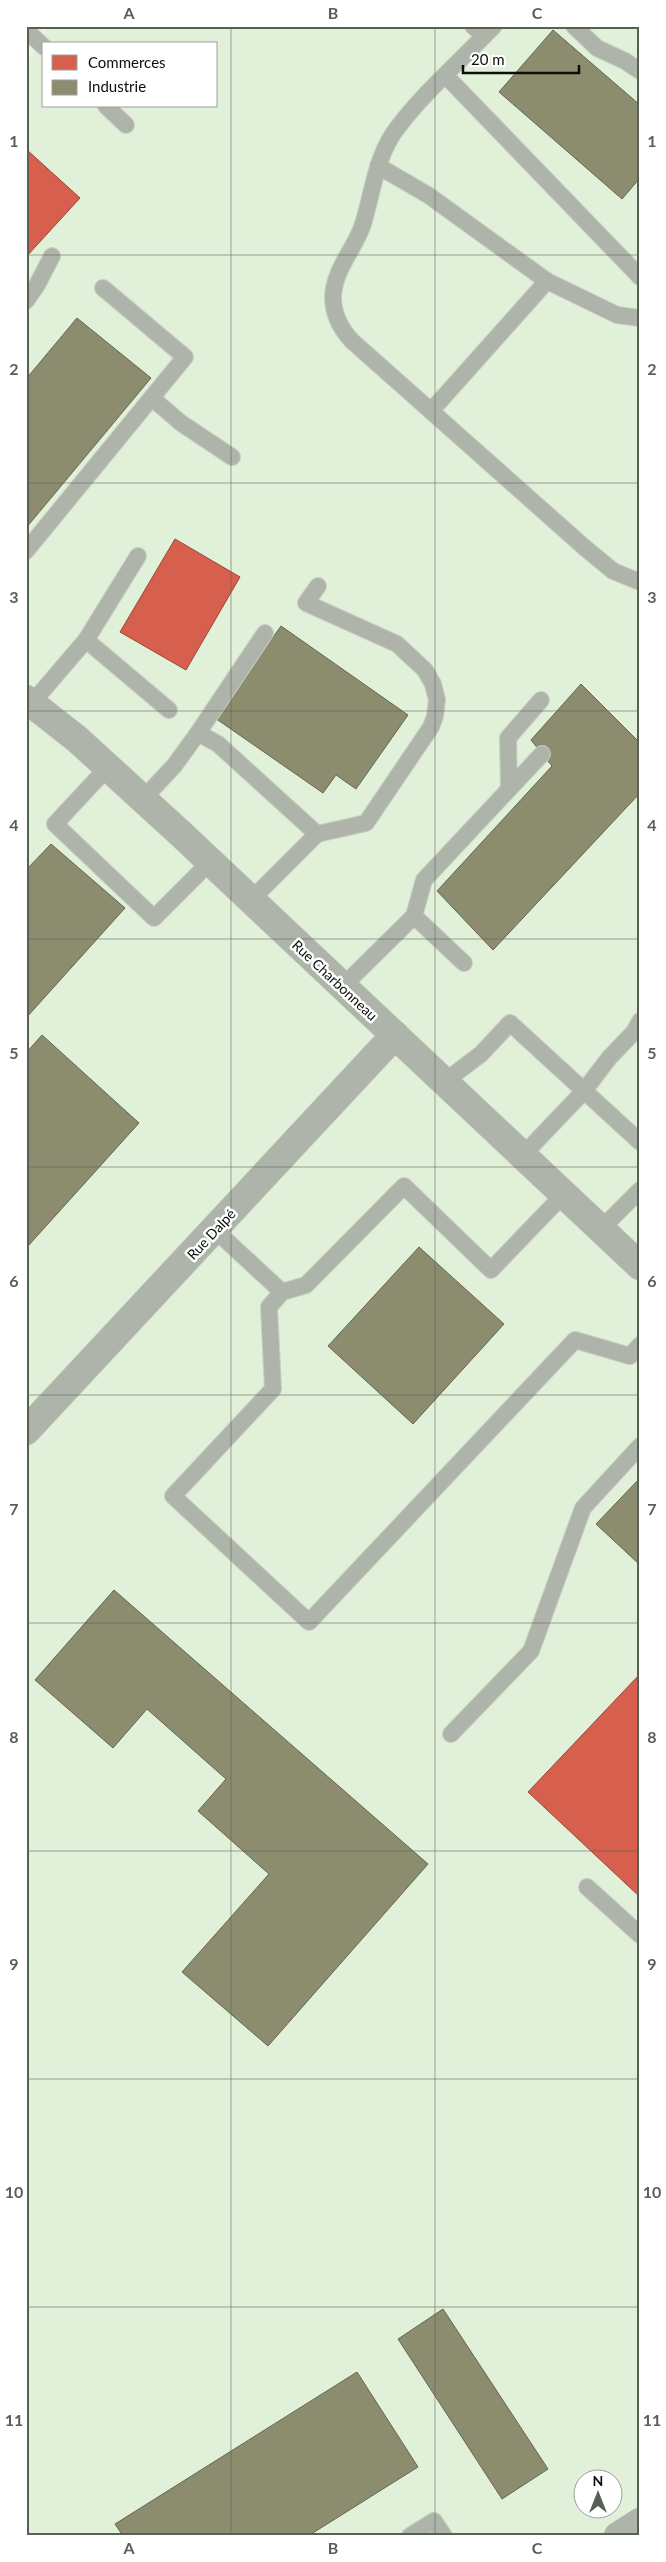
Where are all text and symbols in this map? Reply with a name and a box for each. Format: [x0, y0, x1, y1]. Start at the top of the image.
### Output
text: A [122, 3, 135, 22]
text: B [328, 3, 338, 22]
text: C [532, 3, 543, 22]
legend [42, 42, 218, 108]
scale bar [463, 42, 580, 74]
text: 20 m [471, 50, 505, 68]
text: Commerces [88, 53, 166, 71]
text: Industrie [88, 77, 146, 95]
text: 1 [9, 131, 19, 150]
text: 1 [647, 131, 657, 150]
text: 2 [9, 359, 19, 378]
text: 2 [647, 359, 657, 378]
text: 3 [9, 587, 19, 606]
text: 3 [647, 587, 657, 606]
text: 4 [9, 815, 19, 834]
text: 4 [647, 815, 657, 834]
street label: Rue Charbonneau [289, 936, 381, 1024]
text: 5 [9, 1043, 19, 1062]
text: 5 [647, 1043, 657, 1062]
street label: Rue Dalpé [183, 1205, 239, 1263]
text: 6 [9, 1271, 19, 1290]
text: 6 [647, 1271, 657, 1290]
text: 7 [9, 1499, 19, 1518]
text: 7 [647, 1499, 657, 1518]
text: 8 [9, 1727, 19, 1746]
text: 8 [647, 1727, 657, 1746]
text: 9 [9, 1954, 19, 1973]
text: 9 [647, 1954, 657, 1973]
text: 10 [5, 2182, 23, 2201]
text: 10 [643, 2182, 661, 2201]
text: 11 [5, 2410, 23, 2429]
text: 11 [643, 2410, 661, 2429]
north arrow [574, 2470, 624, 2520]
text: N [593, 2472, 603, 2489]
text: A [122, 2538, 135, 2557]
text: B [328, 2538, 338, 2557]
text: C [532, 2538, 543, 2557]

